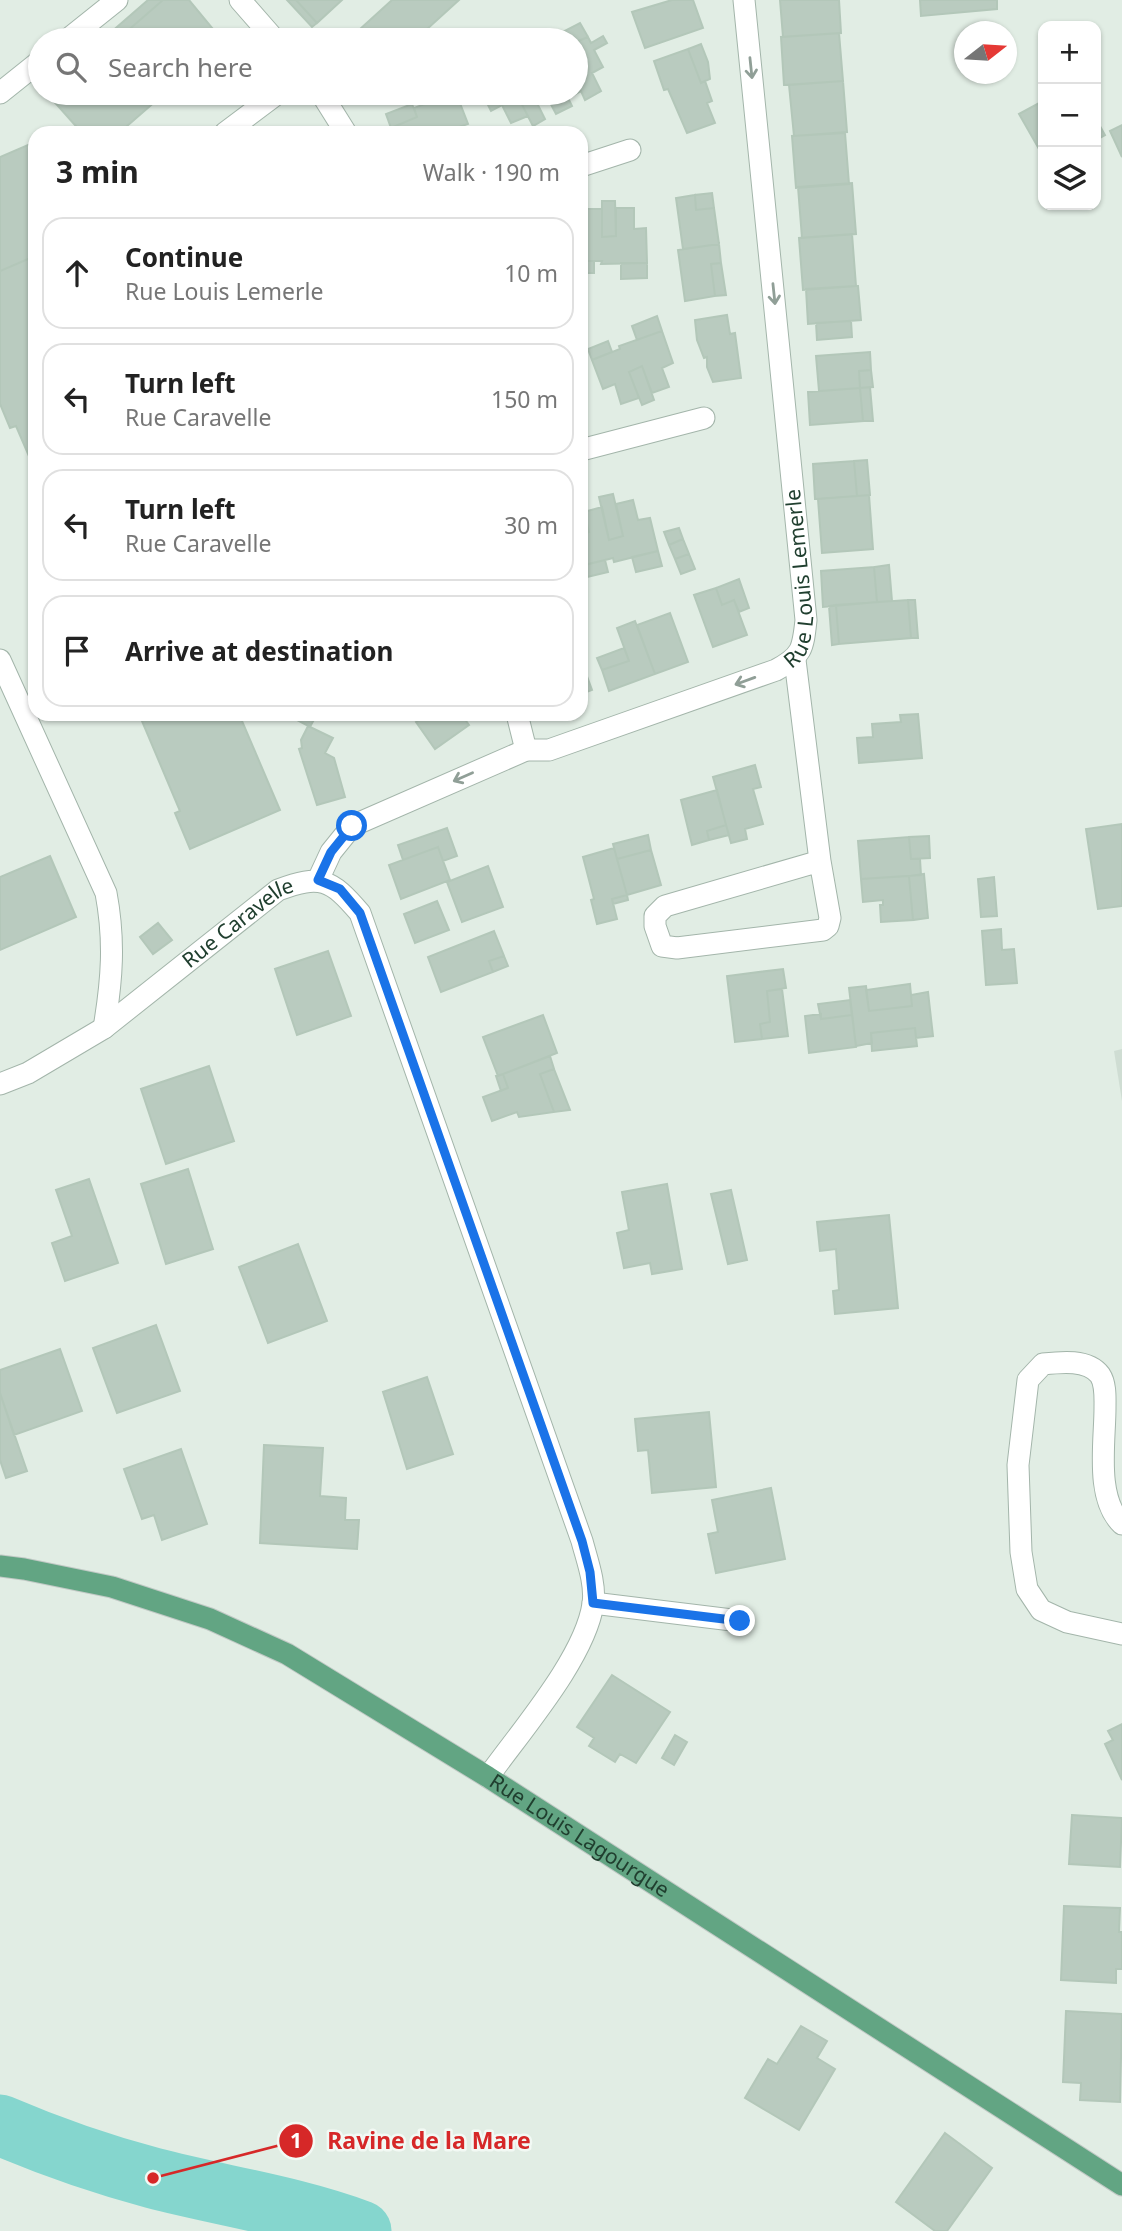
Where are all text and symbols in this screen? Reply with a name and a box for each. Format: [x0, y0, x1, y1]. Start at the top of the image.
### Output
north arrow [954, 21, 1017, 84]
map controls [1038, 21, 1101, 210]
button: + [1038, 21, 1101, 84]
search box [28, 28, 588, 105]
icon: search [52, 48, 90, 86]
text: Search here [108, 49, 253, 85]
one-way arrow [745, 56, 758, 79]
button: − [1038, 84, 1101, 147]
button: layers [1038, 147, 1101, 210]
text: 3 min [56, 151, 139, 192]
text: Walk · 190 m [423, 156, 560, 188]
text: Continue [125, 239, 243, 275]
icon: ahead [58, 254, 96, 292]
text: 10 m [504, 257, 558, 289]
text: Rue Louis Lemerle [125, 275, 324, 307]
one-way arrow [768, 282, 781, 305]
text: Turn left [125, 365, 236, 401]
icon: left [58, 380, 96, 418]
text: 150 m [491, 383, 558, 415]
text: Rue Caravelle [125, 401, 271, 433]
street label: Rue Louis Lemerle [777, 488, 819, 674]
text: Turn left [125, 491, 236, 527]
icon: left [58, 506, 96, 544]
text: 30 m [504, 509, 558, 541]
text: Rue Caravelle [125, 527, 271, 559]
icon: arrive [58, 632, 96, 670]
text: Arrive at destination [125, 633, 394, 669]
one-way arrow [735, 676, 757, 688]
one-way arrow [453, 771, 474, 784]
route start [336, 810, 367, 841]
street label: Rue Caravelle [176, 871, 297, 974]
route end [724, 1605, 755, 1636]
street label: Rue Louis Lagourgue [485, 1767, 675, 1903]
callout: Ravine de la Mare [278, 2119, 545, 2163]
text: Ravine de la Mare [327, 2124, 531, 2156]
text: 1 [290, 2126, 302, 2154]

